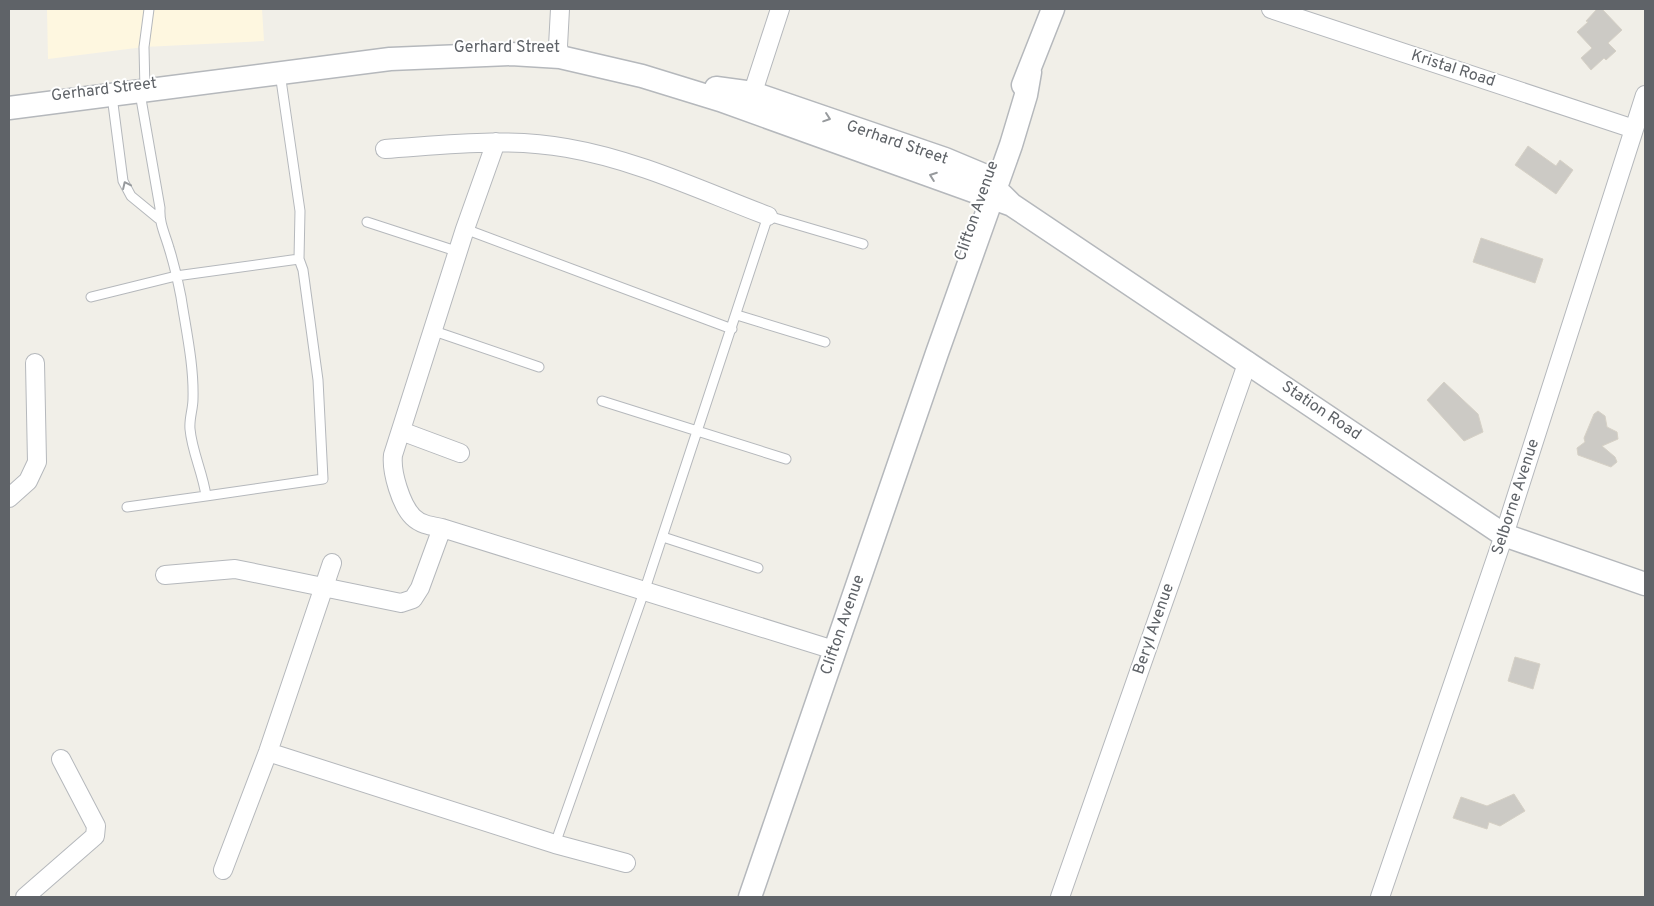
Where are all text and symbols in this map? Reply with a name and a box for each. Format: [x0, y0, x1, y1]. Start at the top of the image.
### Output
street label: Gerhard Street [454, 38, 560, 58]
street label: Kristal Road [1408, 46, 1498, 92]
street label: Gerhard Street [50, 74, 158, 106]
one-way arrow [822, 113, 831, 123]
street label: Gerhard Street [844, 116, 950, 170]
street label: Clifton Avenue [951, 158, 1003, 264]
one-way arrow [930, 172, 938, 182]
one-way arrow [122, 181, 132, 190]
street label: Station Road [1277, 377, 1365, 445]
street label: Selborne Avenue [1488, 436, 1544, 558]
street label: Clifton Avenue [817, 572, 869, 678]
street label: Beryl Avenue [1129, 581, 1179, 677]

